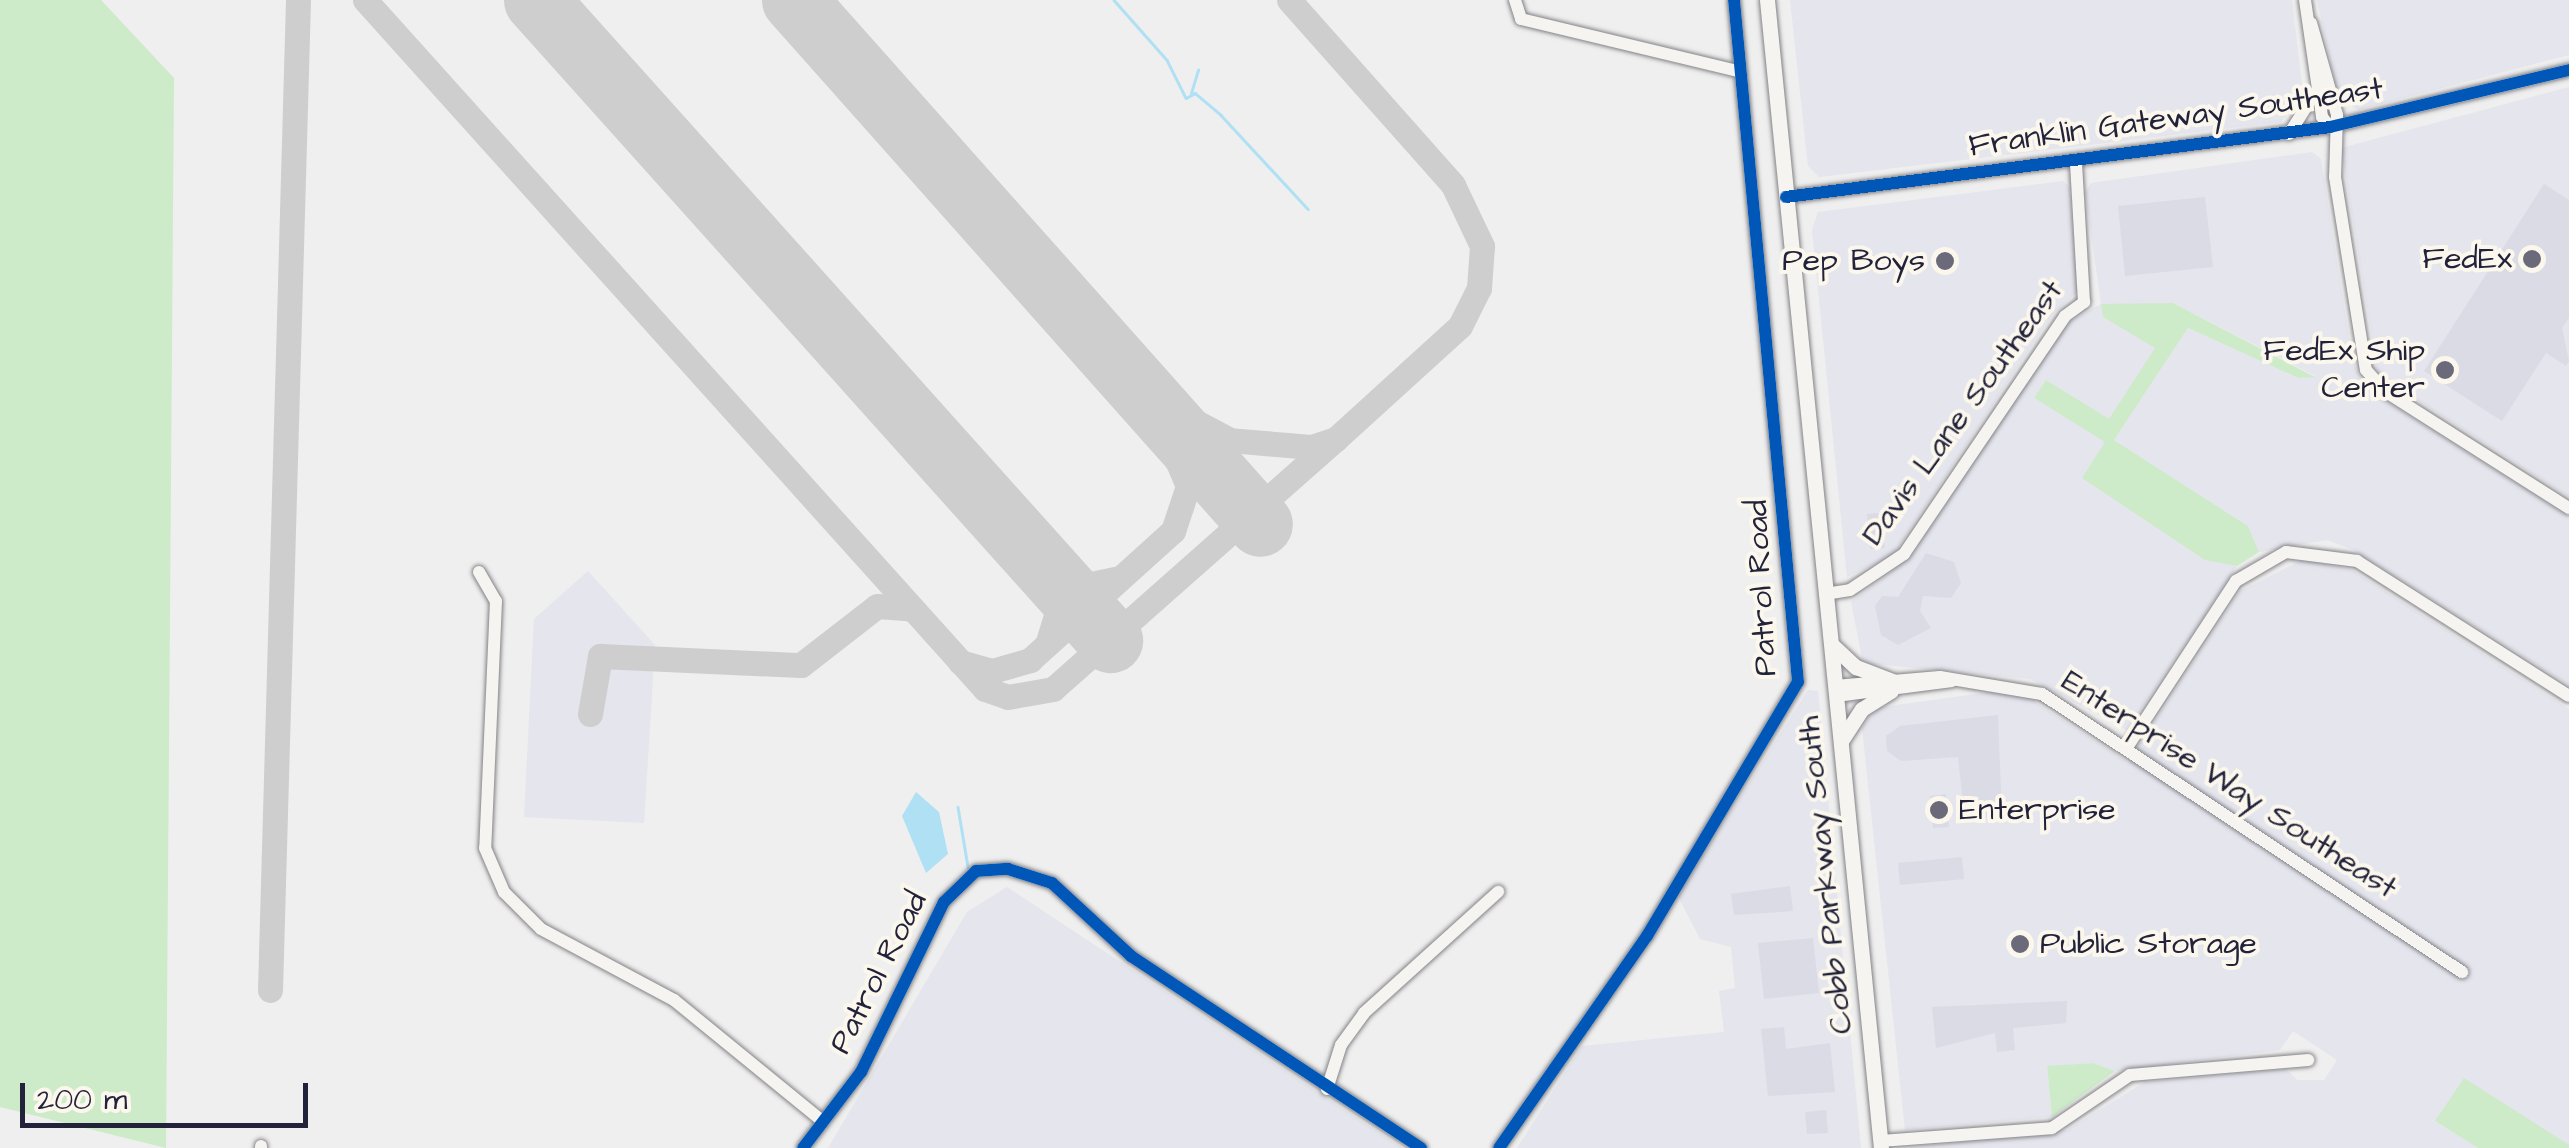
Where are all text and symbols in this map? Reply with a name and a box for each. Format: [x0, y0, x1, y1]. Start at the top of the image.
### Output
street label: Franklin Gateway Southeast [1966, 70, 2386, 166]
place label: FedEx [2422, 240, 2512, 278]
place label: Pep Boys [1782, 242, 1925, 280]
marker: FedEx [2521, 248, 2543, 270]
marker: Pep Boys [1934, 250, 1956, 272]
street label: Davis Lane Southeast [1854, 273, 2072, 553]
place label: FedEx Ship Center [2263, 333, 2425, 408]
marker: FedEx Ship Center [2434, 359, 2456, 381]
street label: Patrol Road [1738, 499, 1786, 677]
street label: Enterprise Way Southeast [2054, 662, 2404, 908]
street label: Cobb Parkway South [1790, 714, 1862, 1036]
place label: Enterprise [1959, 791, 2116, 829]
marker: Enterprise [1928, 799, 1950, 821]
street label: Patrol Road [822, 886, 936, 1060]
place label: Public Storage [2040, 925, 2257, 963]
marker: Public Storage [2009, 933, 2031, 955]
scale bar [25, 1063, 312, 1125]
text: 200 m [37, 1079, 127, 1121]

